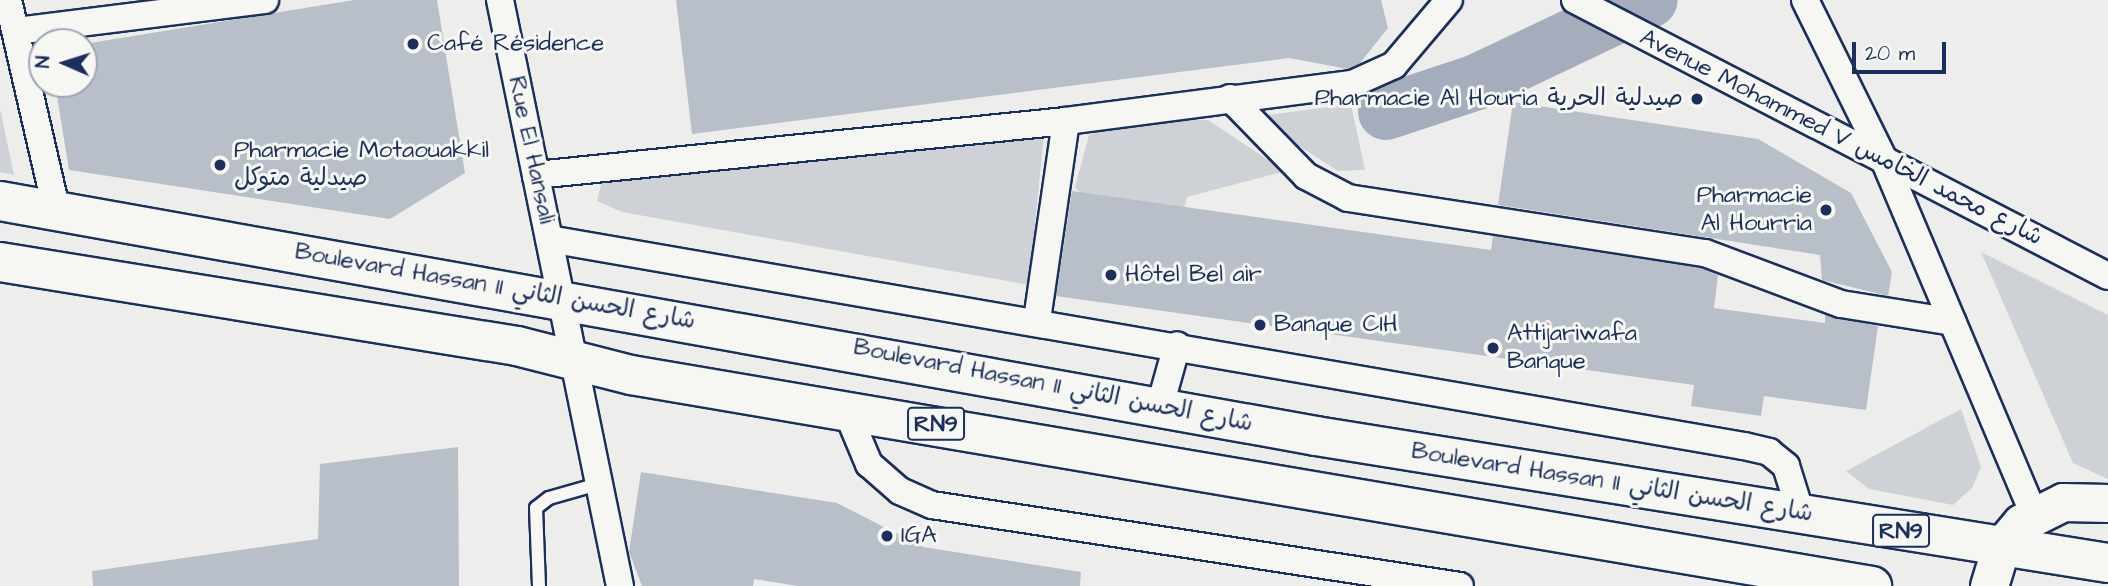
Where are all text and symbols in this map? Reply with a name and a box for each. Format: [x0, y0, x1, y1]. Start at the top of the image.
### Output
street label: Avenue Mohammed V شارع محمد الخامس [1635, 23, 2047, 253]
north arrow [28, 28, 98, 98]
scale bar [1856, 28, 1951, 72]
place label: Café Résidence [427, 30, 604, 58]
marker: Café Résidence [405, 36, 421, 52]
text: 20 m [1865, 39, 1915, 68]
text: N [30, 55, 57, 69]
street label: Rue El Hansali [501, 74, 561, 226]
place label: Pharmacie Al Houria صيدلية الحرية [1315, 85, 1683, 113]
marker: Pharmacie Al Houria صيدلية الحرية [1689, 91, 1705, 107]
place label: Pharmacie Motaouakkil صيدلية متوكل [234, 137, 489, 193]
marker: Pharmacie Motaouakkil صيدلية متوكل [212, 157, 228, 173]
place label: Pharmacie Al Hourria [1697, 182, 1812, 238]
marker: Pharmacie Al Hourria [1818, 202, 1834, 218]
street label: Boulevard Hassan II شارع الحسن الثاني [293, 238, 697, 336]
place label: Hôtel Bel air [1125, 261, 1262, 289]
marker: Hôtel Bel air [1103, 267, 1119, 283]
place label: Banque CIH [1274, 311, 1398, 339]
marker: Banque CIH [1252, 317, 1268, 333]
place label: Attijariwafa Banque [1507, 320, 1637, 376]
street label: Boulevard Hassan II شارع الحسن الثاني [851, 333, 1255, 439]
marker: Attijariwafa Banque [1485, 340, 1501, 356]
road number: RN9 [906, 404, 966, 444]
street label: Boulevard Hassan II شارع الحسن الثاني [1409, 437, 1815, 529]
road number: RN9 [1871, 512, 1931, 551]
place label: IGA [901, 522, 937, 550]
marker: IGA [879, 528, 895, 544]

